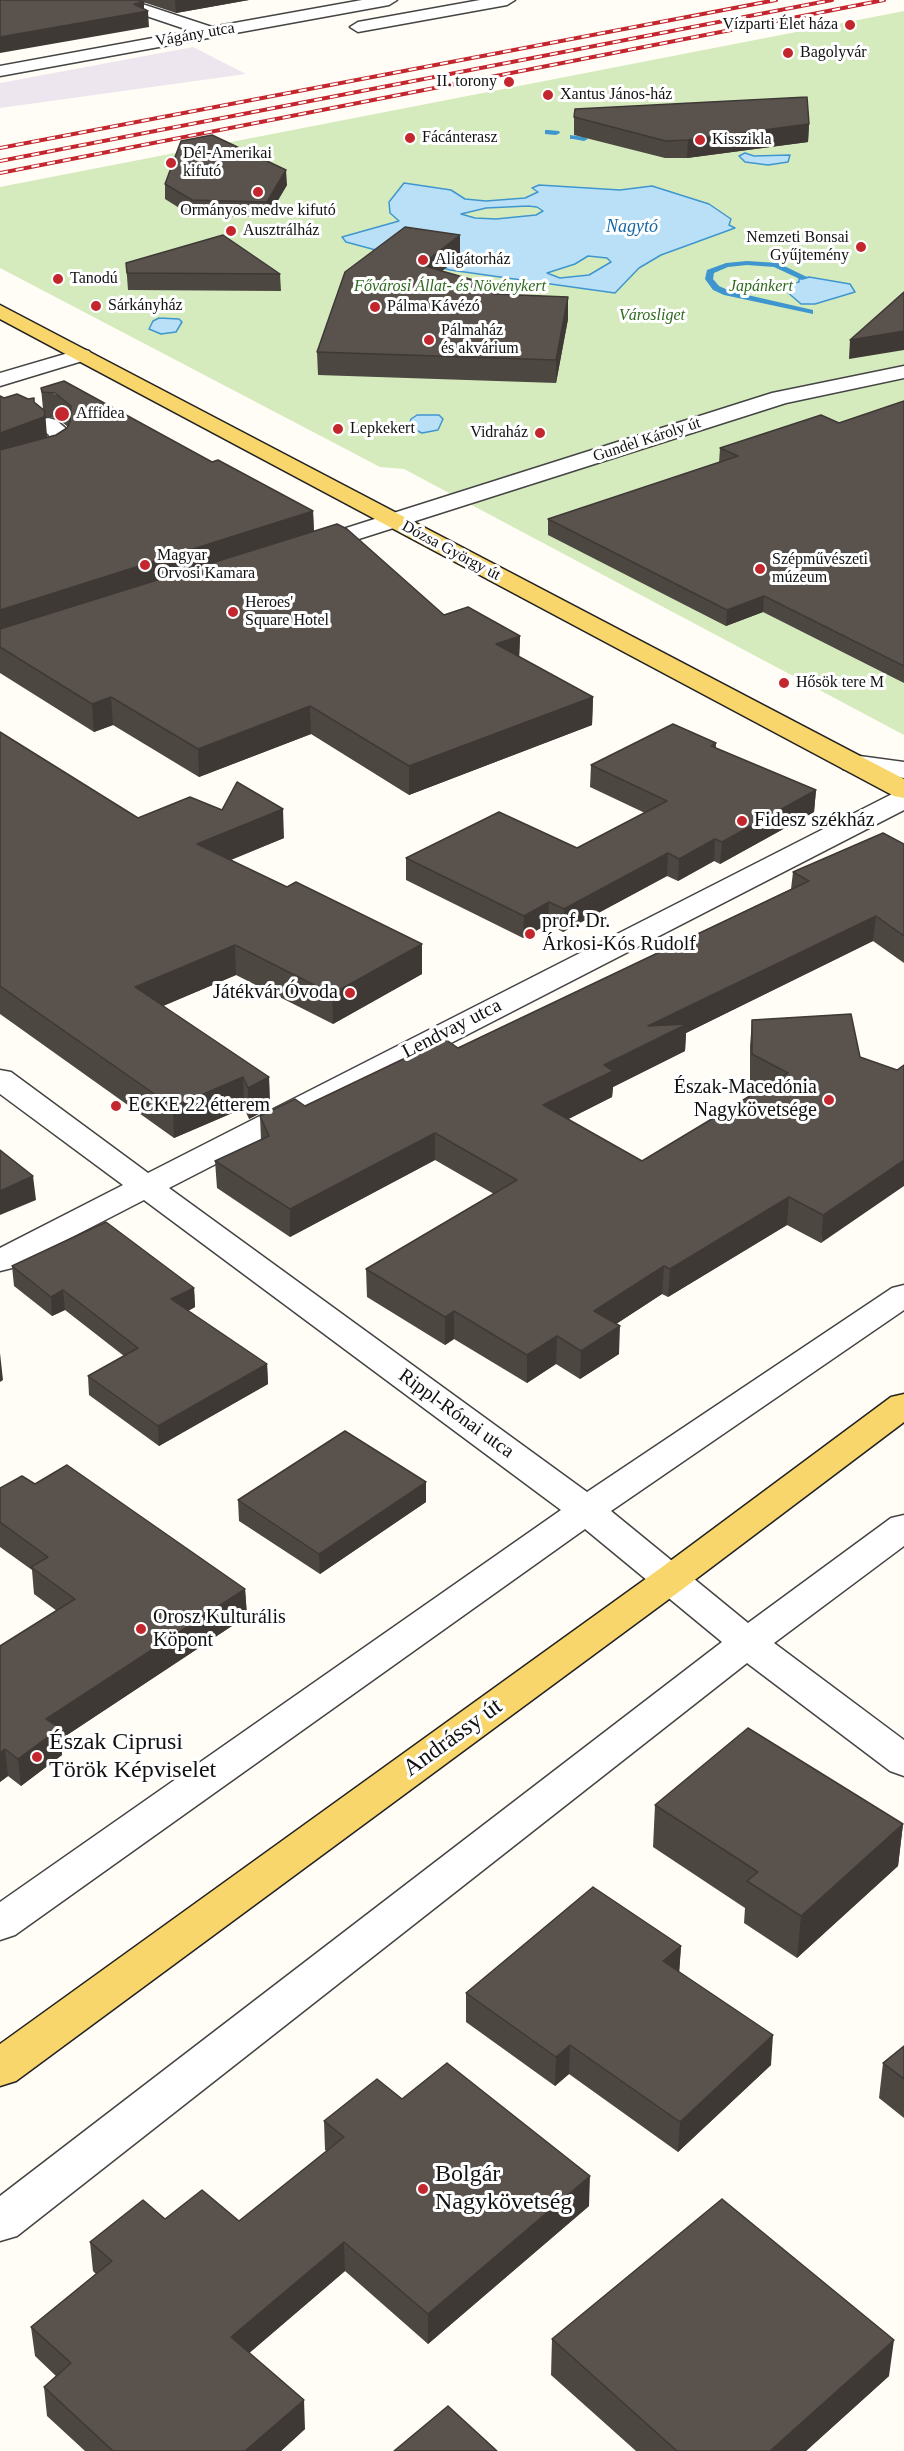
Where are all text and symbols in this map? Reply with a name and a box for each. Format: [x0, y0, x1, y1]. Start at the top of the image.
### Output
place label: Vízparti Élet háza [723, 15, 838, 35]
marker: Vízparti Élet háza [843, 18, 857, 32]
street label: Vágány utca [154, 19, 236, 51]
place label: Bagolyvár [800, 43, 867, 63]
marker: Bagolyvár [781, 46, 795, 60]
place label: II. torony [437, 72, 497, 92]
marker: II. torony [502, 75, 516, 89]
place label: Xantus János-ház [560, 85, 672, 105]
marker: Xantus János-ház [541, 88, 555, 102]
place label: Fácánterasz [422, 128, 498, 148]
place label: Kisszikla [712, 130, 772, 150]
marker: Fácánterasz [403, 131, 417, 145]
marker: Kisszikla [693, 133, 707, 147]
place label: Dél-Amerikai kifutó [183, 144, 272, 182]
marker: Dél-Amerikai kifutó [164, 156, 178, 170]
marker: Ormányos medve kifutó [251, 185, 265, 199]
place label: Ormányos medve kifutó [180, 201, 336, 221]
water label: Nagytó [606, 216, 658, 238]
place label: Ausztrálház [243, 221, 319, 241]
marker: Ausztrálház [224, 224, 238, 238]
place label: Nemzeti Bonsai Gyűjtemény [746, 228, 849, 266]
marker: Nemzeti Bonsai Gyűjtemény [854, 240, 868, 254]
place label: Aligátorház [435, 250, 511, 270]
marker: Aligátorház [416, 253, 430, 267]
place label: Tanodú [70, 269, 118, 289]
marker: Tanodú [51, 272, 65, 286]
park label: Fővárosi Állat- és Növénykert [354, 277, 546, 297]
park label: Japánkert [729, 277, 793, 297]
place label: Sárkányház [108, 296, 183, 316]
place label: Pálma Kávézó [387, 297, 480, 317]
marker: Sárkányház [89, 299, 103, 313]
marker: Pálma Kávézó [368, 300, 382, 314]
park label: Városliget [619, 306, 685, 326]
place label: Pálmaház és akvárium [441, 321, 519, 359]
marker: Pálmaház és akvárium [422, 333, 436, 347]
place label: Affidea [76, 404, 125, 424]
marker: Affidea [53, 405, 71, 423]
street label: Gundel Károly út [591, 414, 703, 466]
place label: Lepkekert [350, 419, 415, 439]
marker: Lepkekert [331, 422, 345, 436]
place label: Vidraház [470, 423, 528, 443]
marker: Vidraház [533, 426, 547, 440]
street label: Dózsa György út [398, 517, 504, 585]
place label: Magyar Orvosi Kamara [157, 546, 255, 584]
place label: Szépművészeti múzeum [772, 550, 868, 588]
marker: Magyar Orvosi Kamara [138, 558, 152, 572]
marker: Szépművészeti múzeum [753, 562, 767, 576]
place label: Heroes' Square Hotel [245, 593, 329, 631]
marker: Heroes' Square Hotel [226, 605, 240, 619]
place label: Hősök tere M [796, 673, 884, 693]
marker: Hősök tere M [777, 676, 791, 690]
place label: Fidesz székház [754, 809, 875, 833]
marker: Fidesz székház [735, 814, 749, 828]
place label: prof. Dr. Árkosi-Kós Rudolf [542, 910, 696, 957]
marker: prof. Dr. Árkosi-Kós Rudolf [523, 927, 537, 941]
place label: Játékvár Óvoda [213, 981, 338, 1005]
marker: Játékvár Óvoda [343, 986, 357, 1000]
street label: Lendvay utca [398, 994, 506, 1064]
place label: Észak-Macedónia Nagykövetsége [674, 1076, 817, 1123]
marker: Észak-Macedónia Nagykövetsége [822, 1093, 836, 1107]
place label: ECKE 22 étterem [128, 1094, 270, 1118]
marker: ECKE 22 étterem [109, 1099, 123, 1113]
street label: Rippl-Rónai utca [393, 1364, 519, 1464]
place label: Orosz Kulturális Köpont [153, 1606, 286, 1653]
marker: Orosz Kulturális Köpont [134, 1622, 148, 1636]
street label: Andrássy út [398, 1692, 508, 1784]
place label: Észak Ciprusi Török Képviselet [49, 1729, 216, 1785]
marker: Észak Ciprusi Török Képviselet [30, 1750, 44, 1764]
place label: Bolgár Nagykövetség [435, 2161, 572, 2217]
marker: Bolgár Nagykövetség [416, 2182, 430, 2196]

